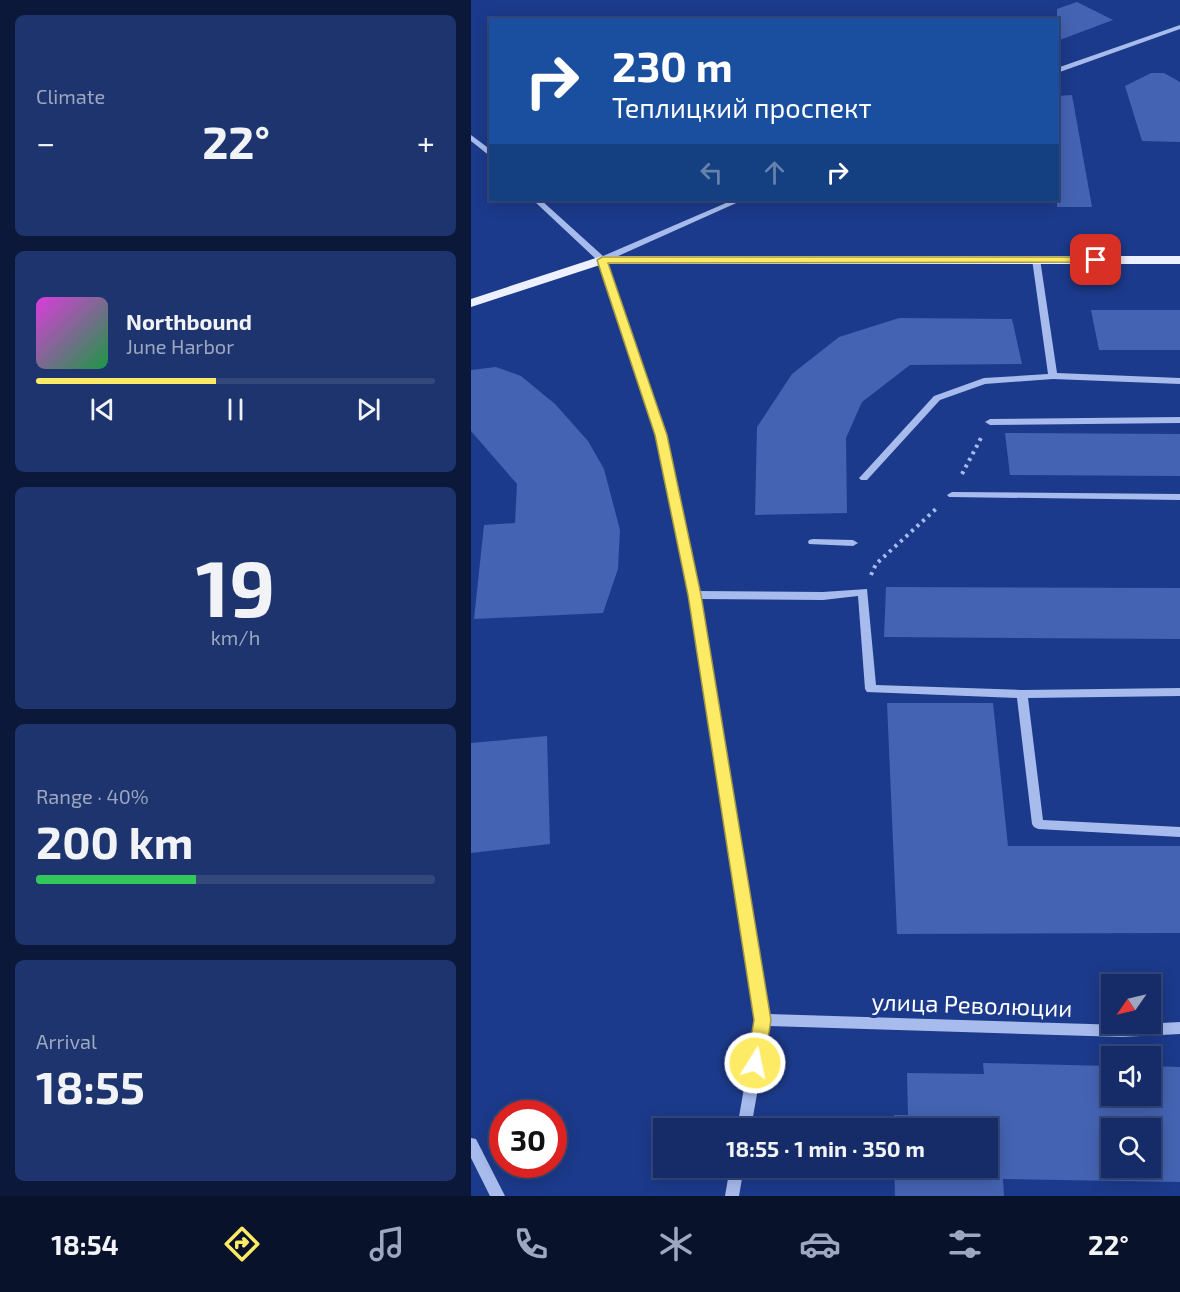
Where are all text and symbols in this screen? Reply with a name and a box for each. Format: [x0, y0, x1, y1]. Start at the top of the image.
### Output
text: 230 m [612, 40, 733, 90]
icon: right [513, 42, 591, 120]
text: Climate [36, 84, 105, 108]
text: Теплицкий проспект [612, 91, 872, 123]
text: 22° [202, 114, 270, 168]
text: − [36, 122, 55, 162]
text: + [417, 122, 435, 162]
icon: left [695, 156, 728, 189]
icon: ahead [758, 156, 791, 189]
icon: right [821, 156, 854, 189]
pin [1070, 234, 1121, 285]
icon: arrive [1079, 243, 1112, 276]
text: Northbound [126, 308, 252, 334]
text: June Harbor [126, 334, 234, 358]
icon: previous [86, 393, 119, 426]
icon: pause [219, 393, 252, 426]
icon: next [352, 393, 385, 426]
text: 19 [196, 539, 275, 633]
text: km/h [211, 625, 260, 649]
text: Range · 40% [36, 784, 149, 808]
text: 200 km [36, 814, 193, 868]
north arrow [1101, 974, 1161, 1034]
map controls [1101, 974, 1161, 1178]
street label: улица Революции [871, 986, 1073, 1023]
text: Arrival [36, 1029, 97, 1053]
position arrow [723, 1031, 787, 1095]
button: sound [1101, 1046, 1161, 1106]
text: 18:55 [36, 1059, 145, 1113]
speed limit sign: 30 [489, 1100, 567, 1178]
button: search [1101, 1118, 1161, 1178]
text: 18:55 · 1 min · 350 m [726, 1135, 925, 1161]
icon: directions [221, 1223, 263, 1265]
icon: music [366, 1223, 408, 1265]
icon: phone [510, 1223, 552, 1265]
icon: climate [655, 1223, 697, 1265]
icon: car [799, 1223, 841, 1265]
icon: filters [944, 1223, 986, 1265]
text: 18:54 [51, 1228, 119, 1260]
text: 22° [1088, 1228, 1129, 1260]

